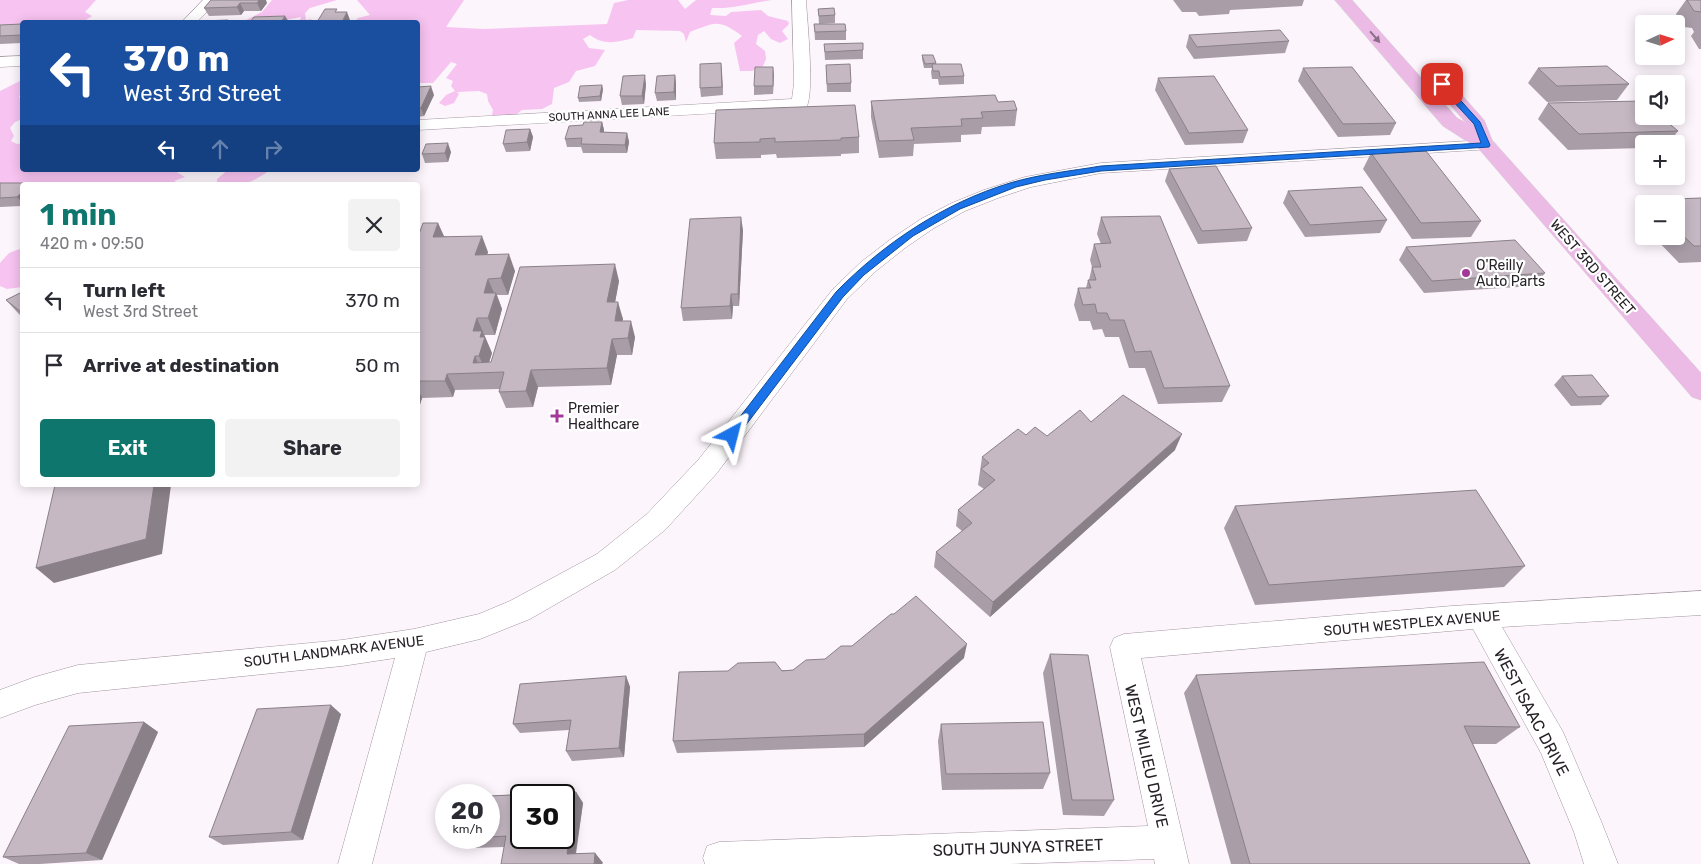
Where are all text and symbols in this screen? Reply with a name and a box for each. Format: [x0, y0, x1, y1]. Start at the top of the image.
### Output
north arrow [1635, 15, 1685, 65]
map controls [1635, 15, 1685, 245]
one-way arrow [1369, 30, 1381, 42]
text: 370 m [123, 38, 229, 80]
icon: left [40, 40, 105, 105]
pin [1421, 63, 1463, 105]
icon: arrive [1428, 70, 1456, 98]
button: sound [1635, 75, 1685, 125]
text: West 3rd Street [123, 80, 281, 107]
street label: SOUTH ANNA LEE LANE [548, 105, 670, 124]
icon: left [153, 135, 181, 163]
icon: ahead [206, 135, 234, 163]
icon: right [259, 135, 287, 163]
button: + [1635, 135, 1685, 185]
button: − [1635, 195, 1685, 245]
text: 1 min [40, 197, 117, 233]
button: close [348, 199, 400, 251]
street label: WEST 3RD STREET [1546, 216, 1639, 319]
text: 420 m · 09:50 [40, 234, 144, 253]
place label: O'Reilly Auto Parts [1476, 257, 1545, 290]
marker: O'Reilly Auto Parts [1460, 267, 1472, 279]
text: Turn left [83, 279, 165, 302]
icon: left [40, 286, 68, 314]
text: 370 m [345, 289, 400, 312]
text: West 3rd Street [83, 302, 198, 321]
icon: arrive [40, 351, 68, 379]
text: Arrive at destination [83, 354, 279, 377]
text: 50 m [355, 354, 400, 377]
place label: Premier Healthcare [568, 400, 640, 433]
position arrow [705, 408, 757, 460]
marker: Premier Healthcare [550, 409, 564, 423]
button: Exit [40, 419, 215, 477]
button: Share [225, 419, 400, 477]
street label: SOUTH WESTPLEX AVENUE [1323, 607, 1501, 640]
street label: SOUTH LANDMARK AVENUE [243, 632, 425, 671]
street label: WEST ISAAC DRIVE [1490, 645, 1573, 779]
street label: WEST MILIEU DRIVE [1121, 683, 1172, 830]
speed limit sign: 30 [510, 784, 575, 849]
text: 20 [451, 796, 484, 825]
text: km/h [453, 822, 482, 836]
street label: SOUTH JUNYA STREET [932, 835, 1104, 860]

